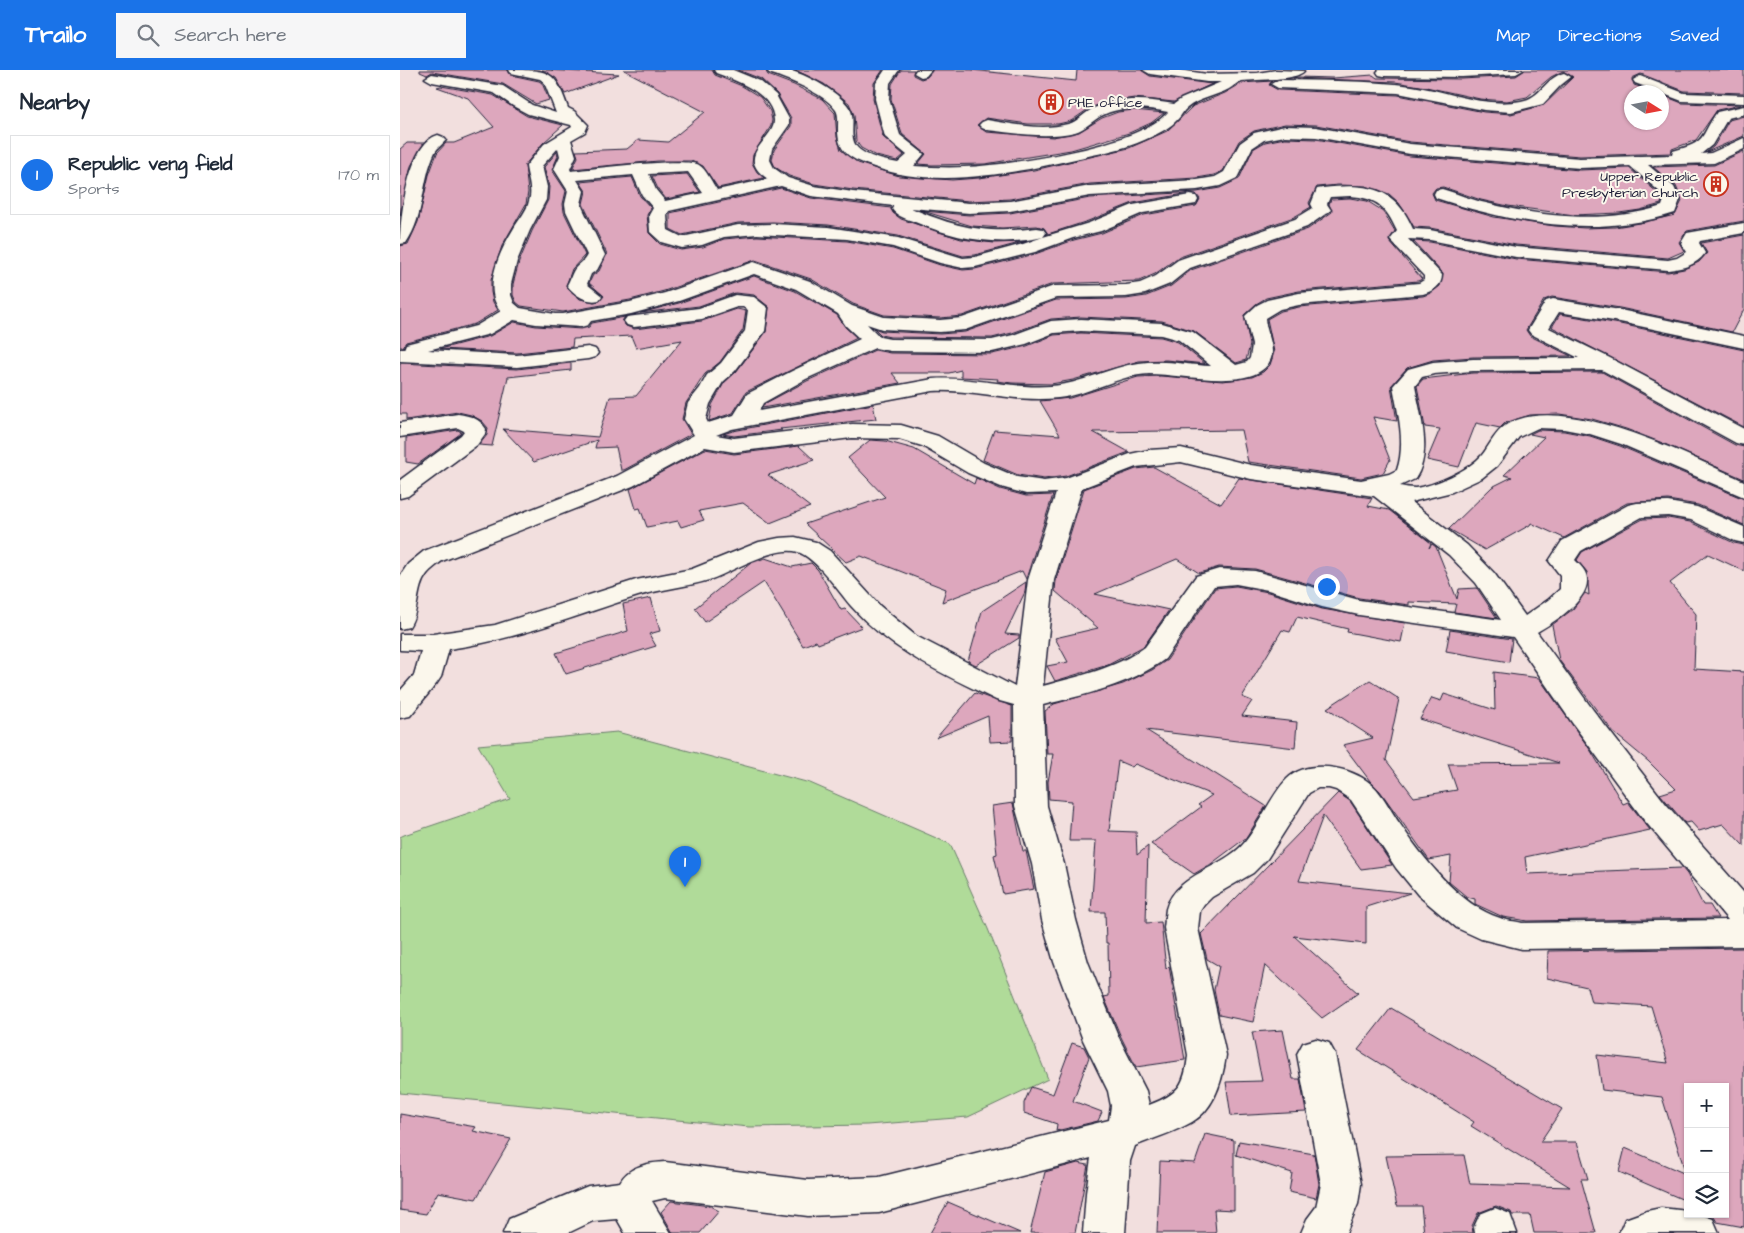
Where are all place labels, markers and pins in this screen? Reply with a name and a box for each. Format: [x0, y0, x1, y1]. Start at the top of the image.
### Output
building icon: PHE office [1038, 89, 1064, 115]
place label: PHE office [1068, 93, 1143, 113]
place label: Upper Republic Presbyterian church [1562, 167, 1698, 203]
building icon: Upper Republic Presbyterian church [1703, 171, 1729, 197]
pin: 1 [669, 846, 701, 887]

